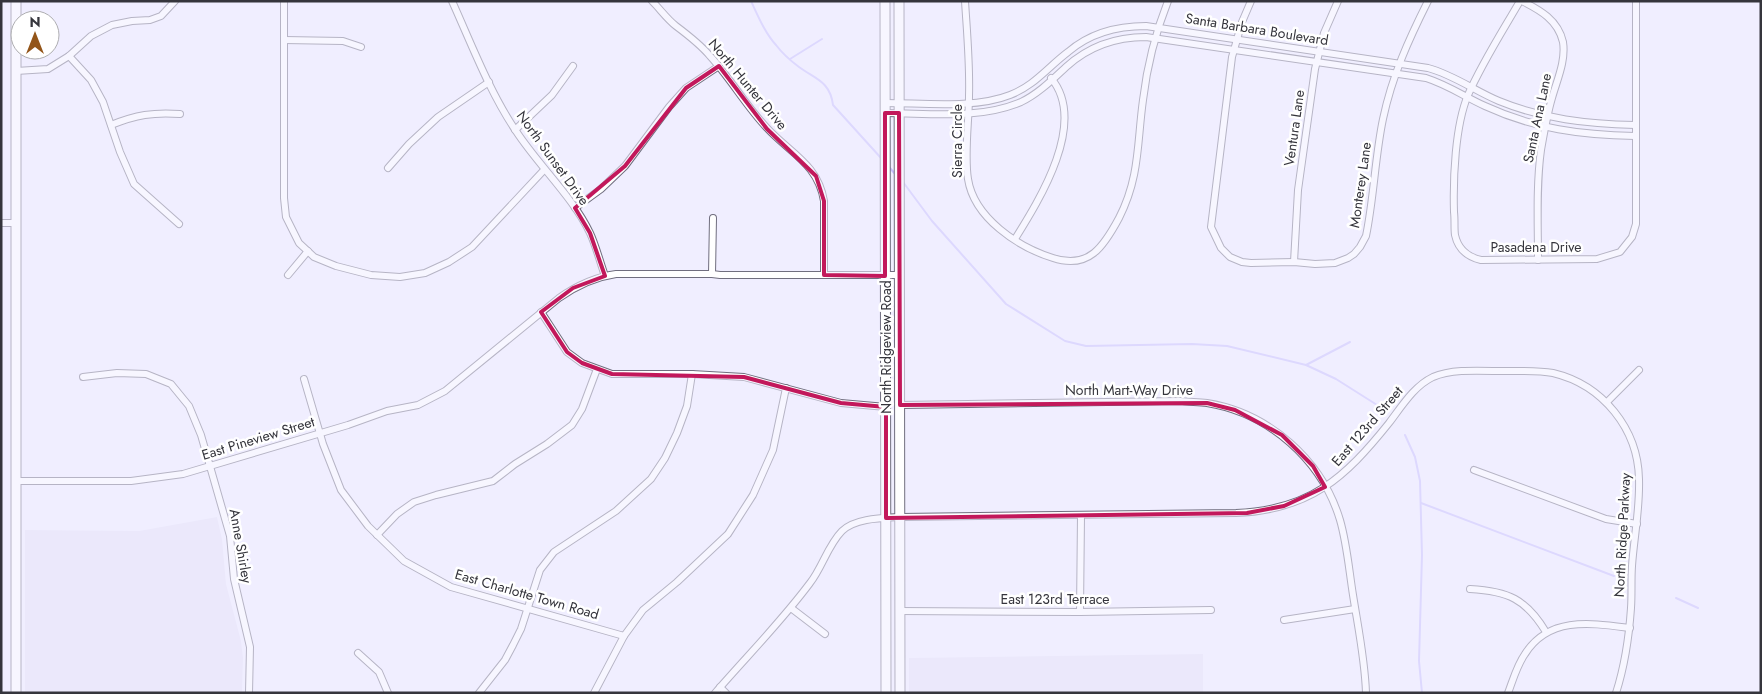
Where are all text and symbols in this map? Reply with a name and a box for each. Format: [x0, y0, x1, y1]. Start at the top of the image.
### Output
street label: Santa Barbara Boulevard [1184, 8, 1330, 50]
north arrow [10, 10, 60, 60]
text: N [29, 12, 41, 32]
street label: North Hunter Drive [704, 34, 792, 134]
street label: Santa Ana Lane [1518, 71, 1556, 165]
street label: Ventura Lane [1279, 89, 1309, 167]
street label: Sierra Circle [947, 104, 967, 178]
street label: North Sunset Drive [512, 107, 594, 209]
street label: Monterey Lane [1344, 141, 1376, 229]
street label: Pasadena Drive [1491, 237, 1581, 257]
street label: North Ridgeview Road [876, 280, 896, 414]
street label: North Mart-Way Drive [1065, 380, 1193, 400]
street label: East 123rd Street [1327, 381, 1408, 470]
street label: East Pineview Street [199, 411, 318, 465]
street label: North Ridge Parkway [1609, 471, 1635, 598]
street label: Anne Shirley [225, 507, 258, 586]
street label: East Charlotte Town Road [453, 564, 601, 624]
street label: East 123rd Terrace [1000, 589, 1110, 609]

